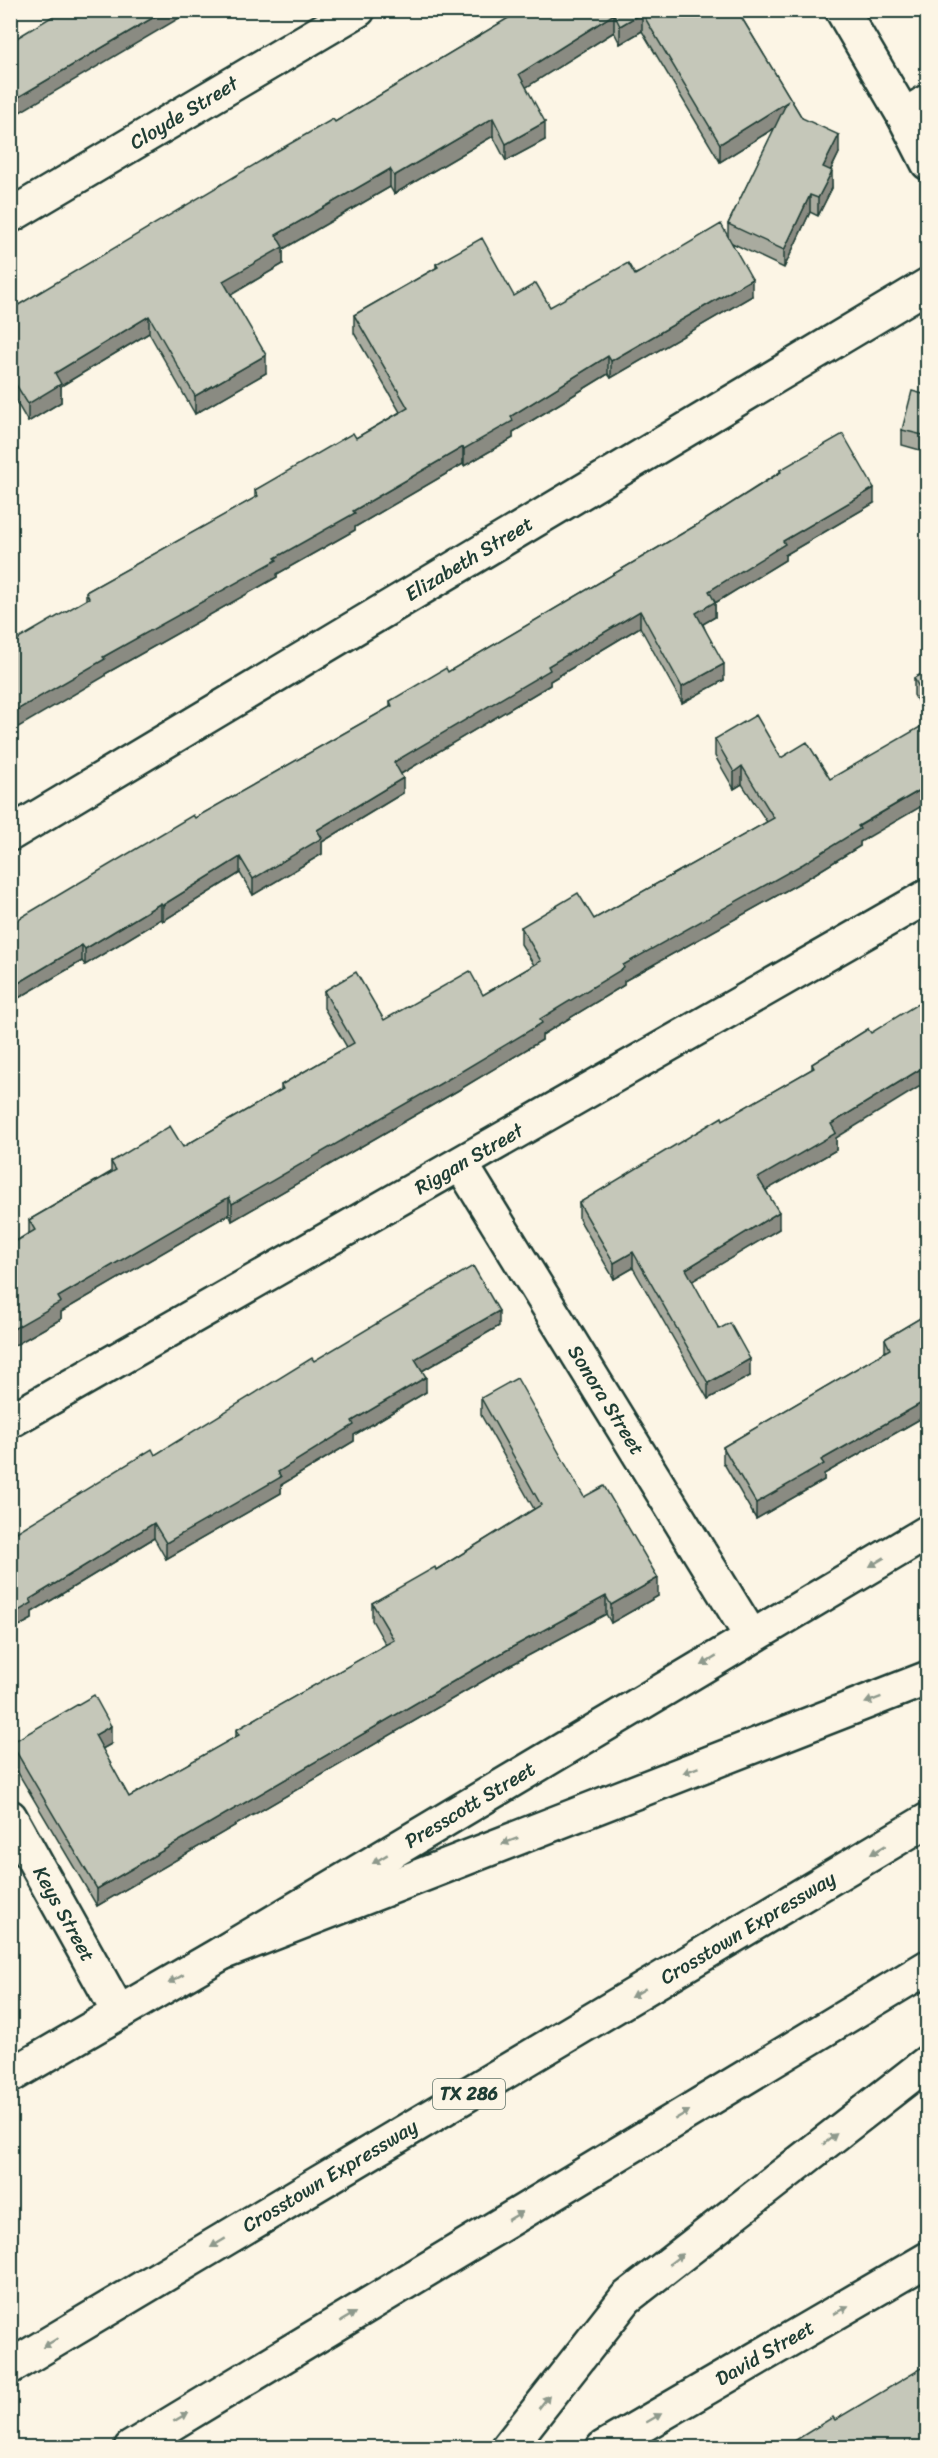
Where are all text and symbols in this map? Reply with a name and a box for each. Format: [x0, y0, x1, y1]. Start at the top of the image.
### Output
street label: Cloyde Street [123, 66, 246, 159]
street label: Elizabeth Street [398, 507, 540, 611]
street label: Riggan Street [408, 1113, 531, 1205]
street label: Sonora Street [558, 1338, 654, 1463]
one-way arrow [869, 1556, 885, 1567]
one-way arrow [701, 1656, 717, 1667]
one-way arrow [864, 1696, 882, 1705]
street label: Presscott Street [398, 1752, 543, 1858]
one-way arrow [682, 1766, 700, 1776]
one-way arrow [500, 1836, 518, 1846]
one-way arrow [870, 1845, 886, 1856]
one-way arrow [372, 1853, 388, 1864]
street label: Keys Street [23, 1859, 105, 1969]
street label: Crosstown Expressway [653, 1861, 843, 1995]
one-way arrow [167, 1974, 184, 1984]
one-way arrow [630, 1988, 646, 1999]
road number: TX 286 [433, 2079, 505, 2109]
street label: Crosstown Expressway [235, 2109, 425, 2243]
one-way arrow [674, 2110, 691, 2120]
one-way arrow [822, 2134, 837, 2146]
one-way arrow [507, 2210, 523, 2221]
one-way arrow [210, 2238, 226, 2249]
one-way arrow [668, 2253, 684, 2266]
one-way arrow [833, 2304, 849, 2315]
street label: David Street [709, 2310, 822, 2396]
one-way arrow [340, 2311, 356, 2322]
one-way arrow [41, 2338, 58, 2348]
one-way arrow [538, 2394, 550, 2409]
one-way arrow [173, 2412, 190, 2423]
one-way arrow [646, 2413, 663, 2423]

